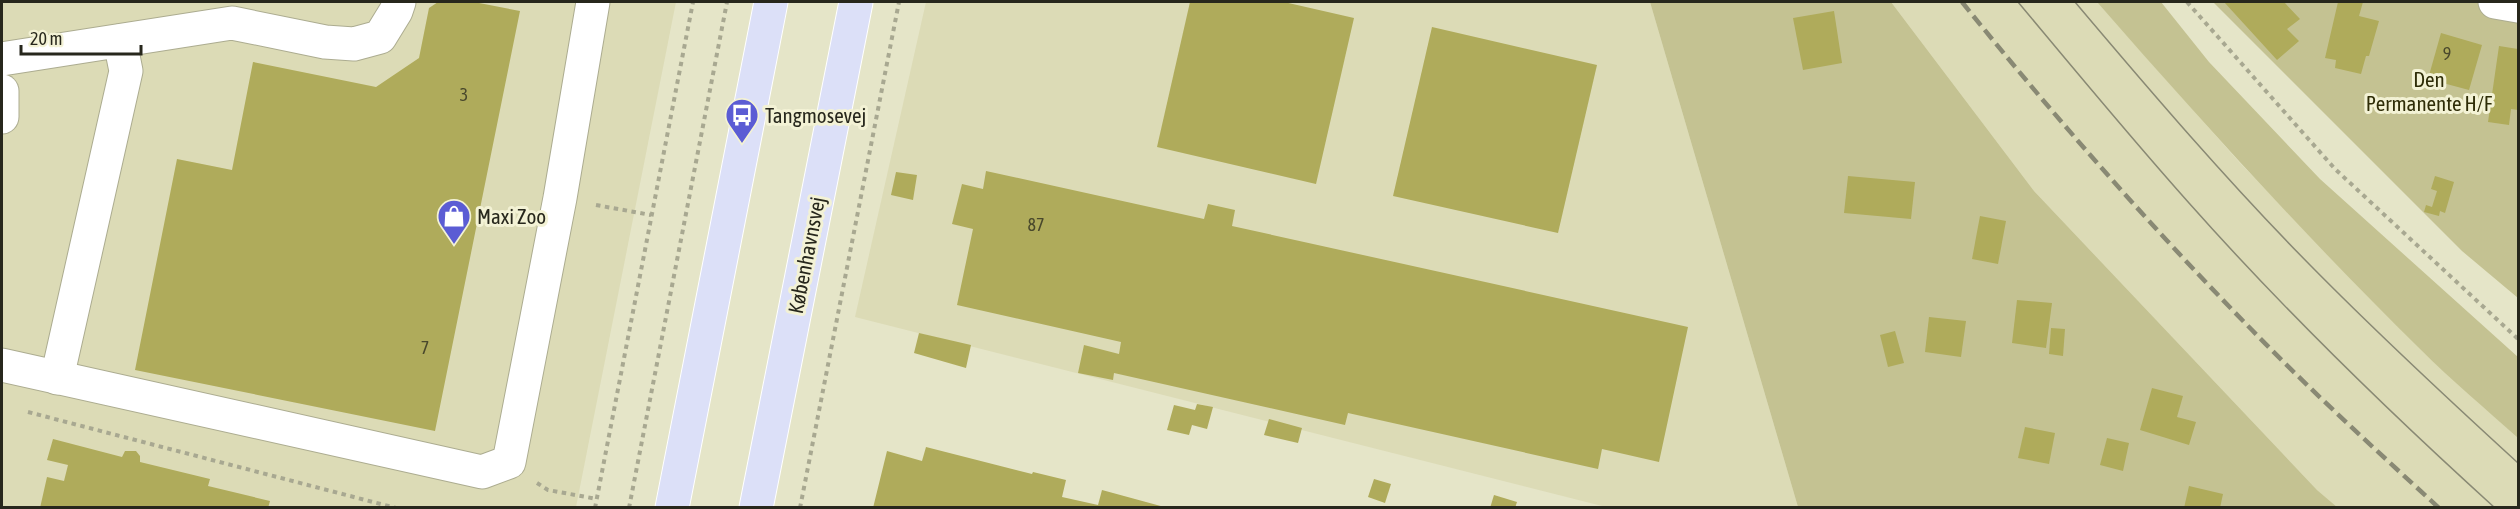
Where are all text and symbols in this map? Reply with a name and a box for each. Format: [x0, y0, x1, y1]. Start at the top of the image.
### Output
scale bar [21, 18, 141, 56]
text: 20 m [30, 28, 62, 49]
house number: 9 [2443, 43, 2451, 64]
park label: Den Permanente H/F [2366, 67, 2493, 115]
house number: 3 [460, 84, 468, 105]
bus stop icon: Tangmosevej [724, 97, 760, 144]
place label: Tangmosevej [765, 103, 866, 127]
street label: Københavnsvej [783, 195, 829, 315]
shop icon: Maxi Zoo [436, 198, 472, 245]
place label: Maxi Zoo [477, 204, 546, 228]
house number: 87 [1028, 214, 1044, 235]
house number: 7 [421, 337, 429, 358]

